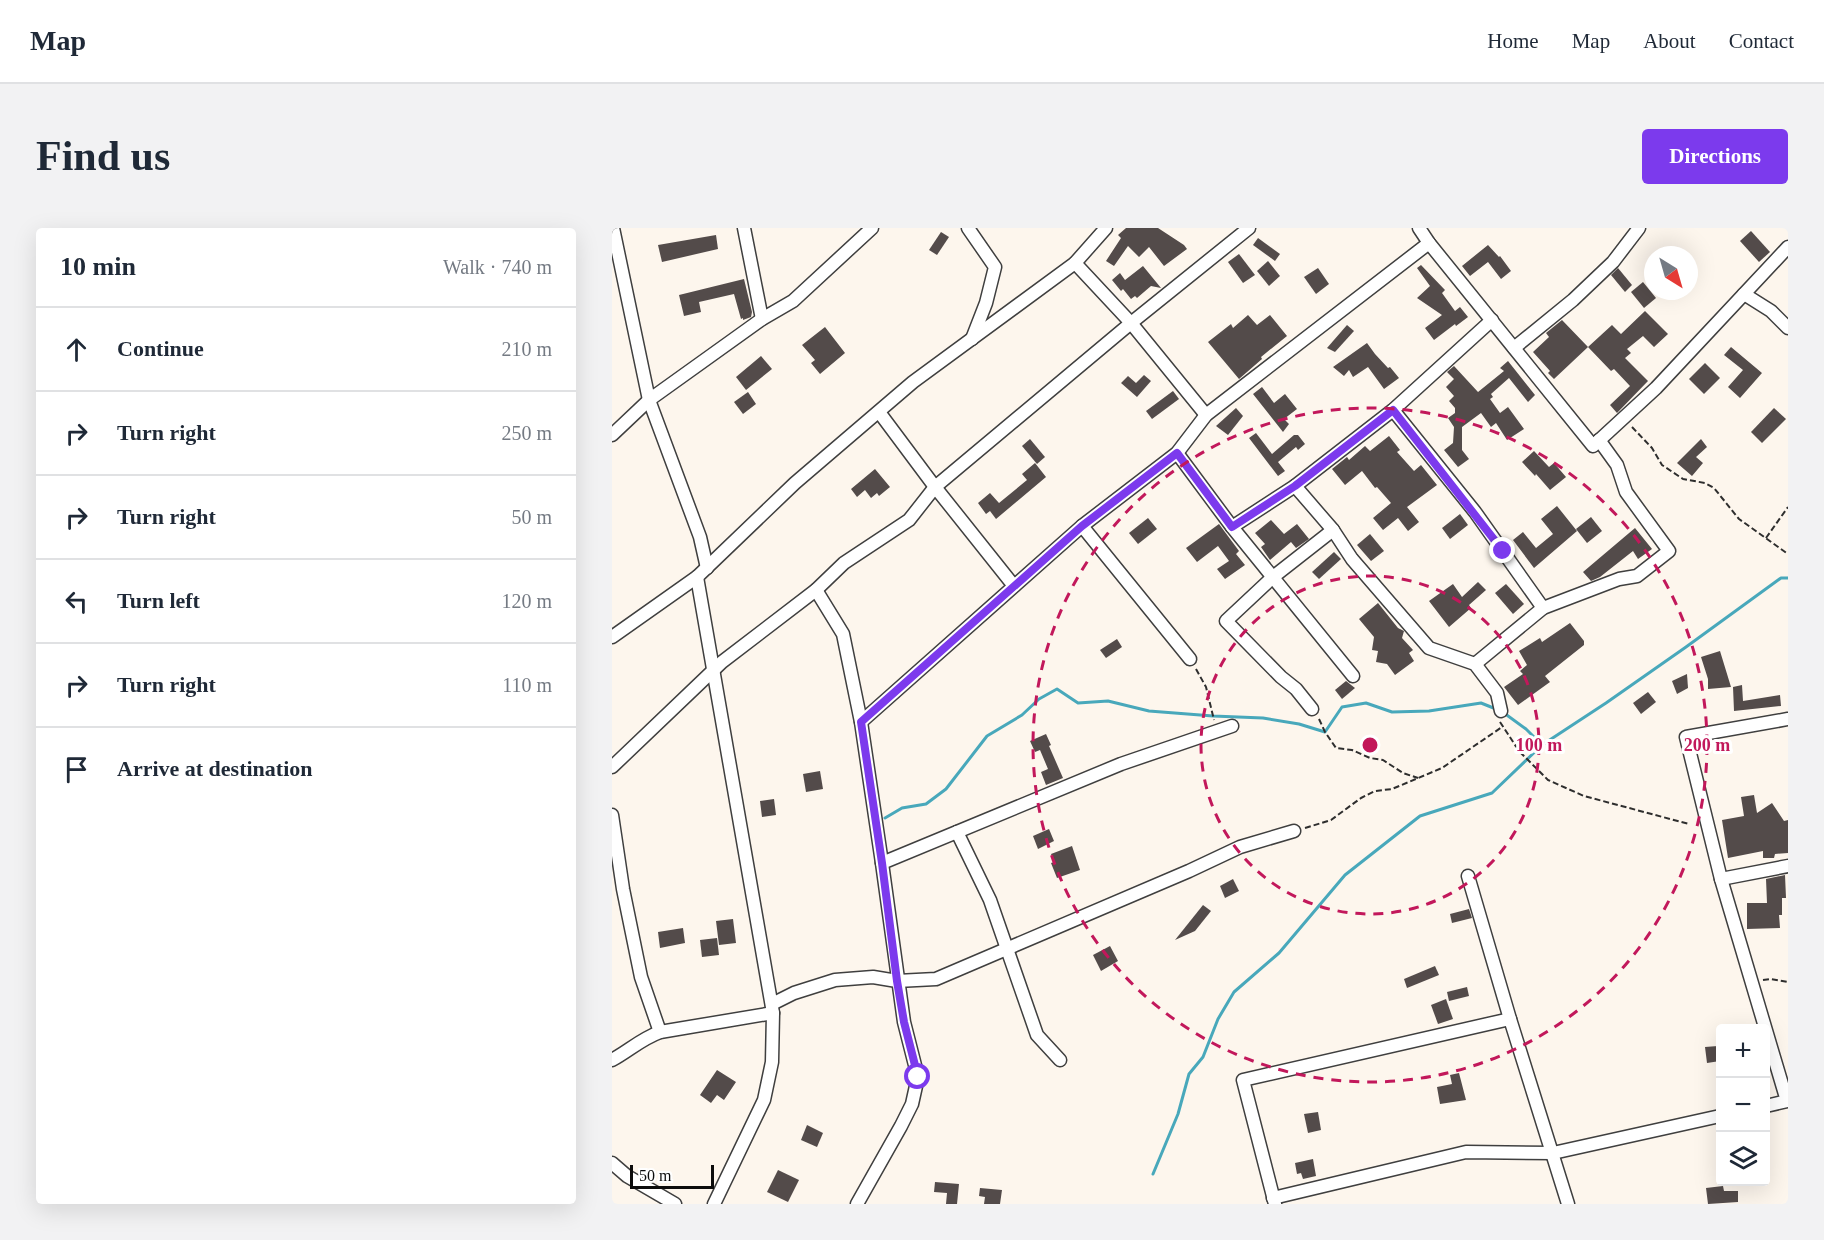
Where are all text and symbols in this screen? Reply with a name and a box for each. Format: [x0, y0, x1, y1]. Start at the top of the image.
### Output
text: Map [30, 25, 86, 56]
text: Home [1487, 29, 1539, 53]
text: Map [1572, 29, 1610, 53]
text: About [1643, 29, 1696, 53]
text: Contact [1729, 29, 1794, 53]
button: Directions [1642, 129, 1788, 184]
text: Find us [36, 133, 170, 179]
north arrow [1644, 246, 1698, 300]
text: 10 min [60, 252, 136, 281]
text: Walk · 740 m [443, 256, 552, 278]
icon: ahead [60, 333, 93, 366]
text: Continue [117, 336, 204, 361]
text: 210 m [501, 338, 552, 360]
icon: right [60, 417, 93, 450]
text: Turn right [117, 420, 216, 445]
text: 250 m [501, 422, 552, 444]
icon: right [60, 501, 93, 534]
text: Turn right [117, 504, 216, 529]
text: 50 m [511, 506, 552, 528]
route end [1489, 537, 1515, 563]
icon: left [60, 585, 93, 618]
text: Turn left [117, 588, 200, 613]
text: 120 m [501, 590, 552, 612]
icon: right [60, 669, 93, 702]
text: Turn right [117, 672, 216, 697]
text: 110 m [502, 674, 552, 696]
centre of rings [1360, 735, 1380, 755]
text: 100 m [1516, 735, 1562, 755]
text: 200 m [1684, 735, 1730, 755]
icon: arrive [60, 753, 93, 786]
text: Arrive at destination [117, 756, 313, 781]
map controls [1716, 1024, 1770, 1186]
button: + [1716, 1024, 1770, 1078]
route start [904, 1063, 930, 1089]
button: − [1716, 1078, 1770, 1132]
button: layers [1716, 1132, 1770, 1186]
scale bar [630, 1162, 714, 1190]
text: 50 m [639, 1167, 671, 1184]

